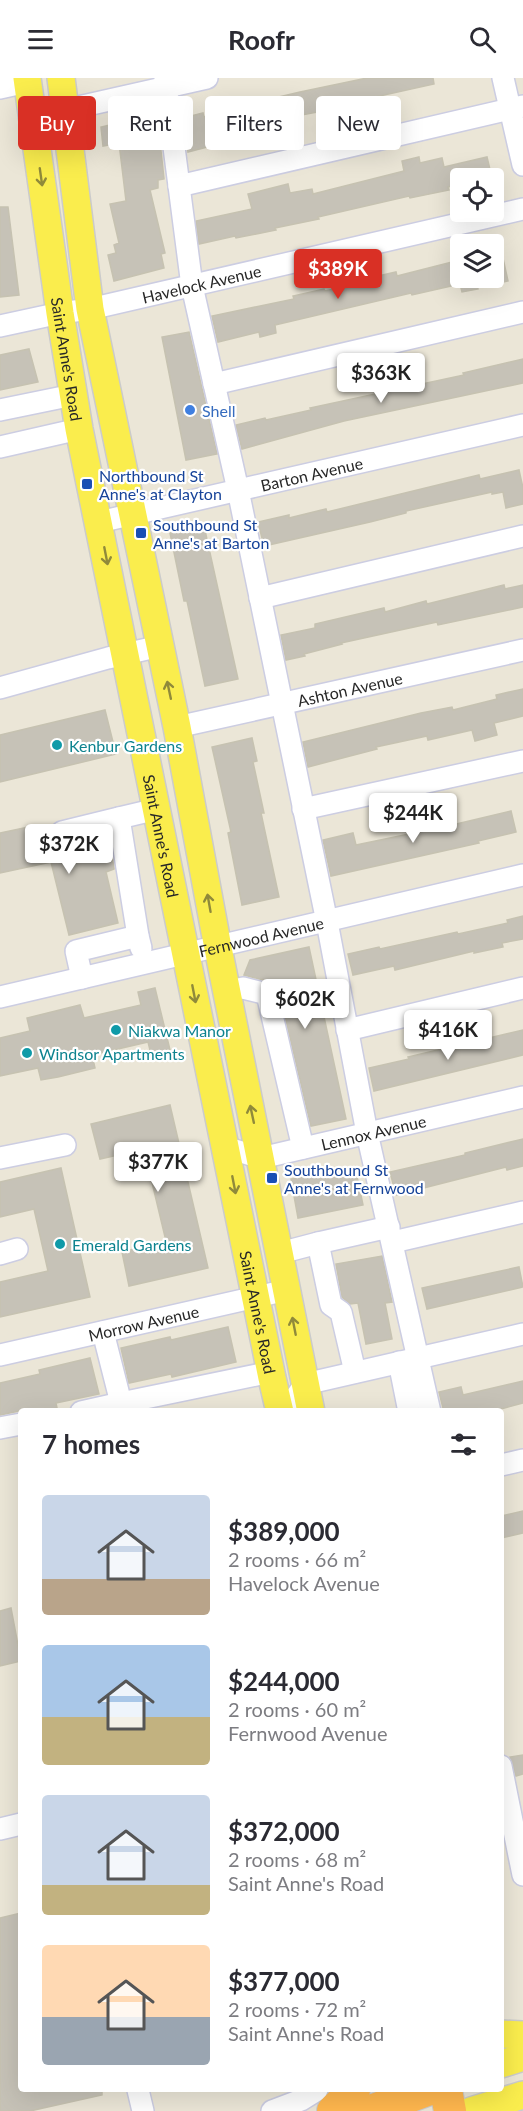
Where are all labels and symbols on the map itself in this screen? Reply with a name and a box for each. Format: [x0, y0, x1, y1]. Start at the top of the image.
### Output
one-way arrow [35, 167, 46, 187]
pin: $389K [296, 249, 380, 300]
street label: Havelock Avenue [140, 260, 263, 306]
street label: Saint Anne's Road [48, 296, 87, 422]
pin: $363K [339, 353, 423, 404]
place label: Shell [202, 401, 235, 420]
marker: Shell [183, 403, 197, 417]
street label: Barton Avenue [259, 452, 364, 494]
place label: Northbound St Anne's at Clayton [99, 466, 222, 503]
marker: Northbound St Anne's at Clayton [80, 477, 94, 491]
place label: Southbound St Anne's at Barton [153, 515, 269, 552]
marker: Southbound St Anne's at Barton [134, 526, 148, 540]
one-way arrow [101, 545, 112, 565]
street label: Ashton Avenue [296, 668, 404, 709]
one-way arrow [163, 681, 175, 700]
place label: Kenbur Gardens [69, 736, 182, 755]
marker: Kenbur Gardens [50, 738, 64, 752]
street label: Saint Anne's Road [140, 773, 184, 899]
pin: $244K [371, 793, 455, 844]
pin: $372K [27, 824, 111, 875]
one-way arrow [204, 893, 215, 913]
street label: Fernwood Avenue [197, 912, 325, 960]
pin: $602K [263, 979, 347, 1030]
one-way arrow [189, 984, 200, 1003]
pin: $416K [406, 1010, 490, 1061]
place label: Niakwa Manor [128, 1021, 231, 1040]
marker: Niakwa Manor [109, 1023, 123, 1037]
place label: Windsor Apartments [39, 1044, 185, 1063]
marker: Windsor Apartments [20, 1046, 34, 1060]
one-way arrow [246, 1105, 257, 1125]
street label: Lennox Avenue [319, 1110, 428, 1153]
pin: $377K [116, 1142, 200, 1193]
place label: Southbound St Anne's at Fernwood [284, 1160, 424, 1197]
marker: Southbound St Anne's at Fernwood [265, 1171, 279, 1185]
one-way arrow [229, 1175, 240, 1194]
place label: Emerald Gardens [72, 1235, 192, 1254]
marker: Emerald Gardens [53, 1237, 67, 1251]
street label: Saint Anne's Road [237, 1249, 280, 1375]
street label: Morrow Avenue [86, 1301, 200, 1344]
one-way arrow [288, 1317, 299, 1336]

